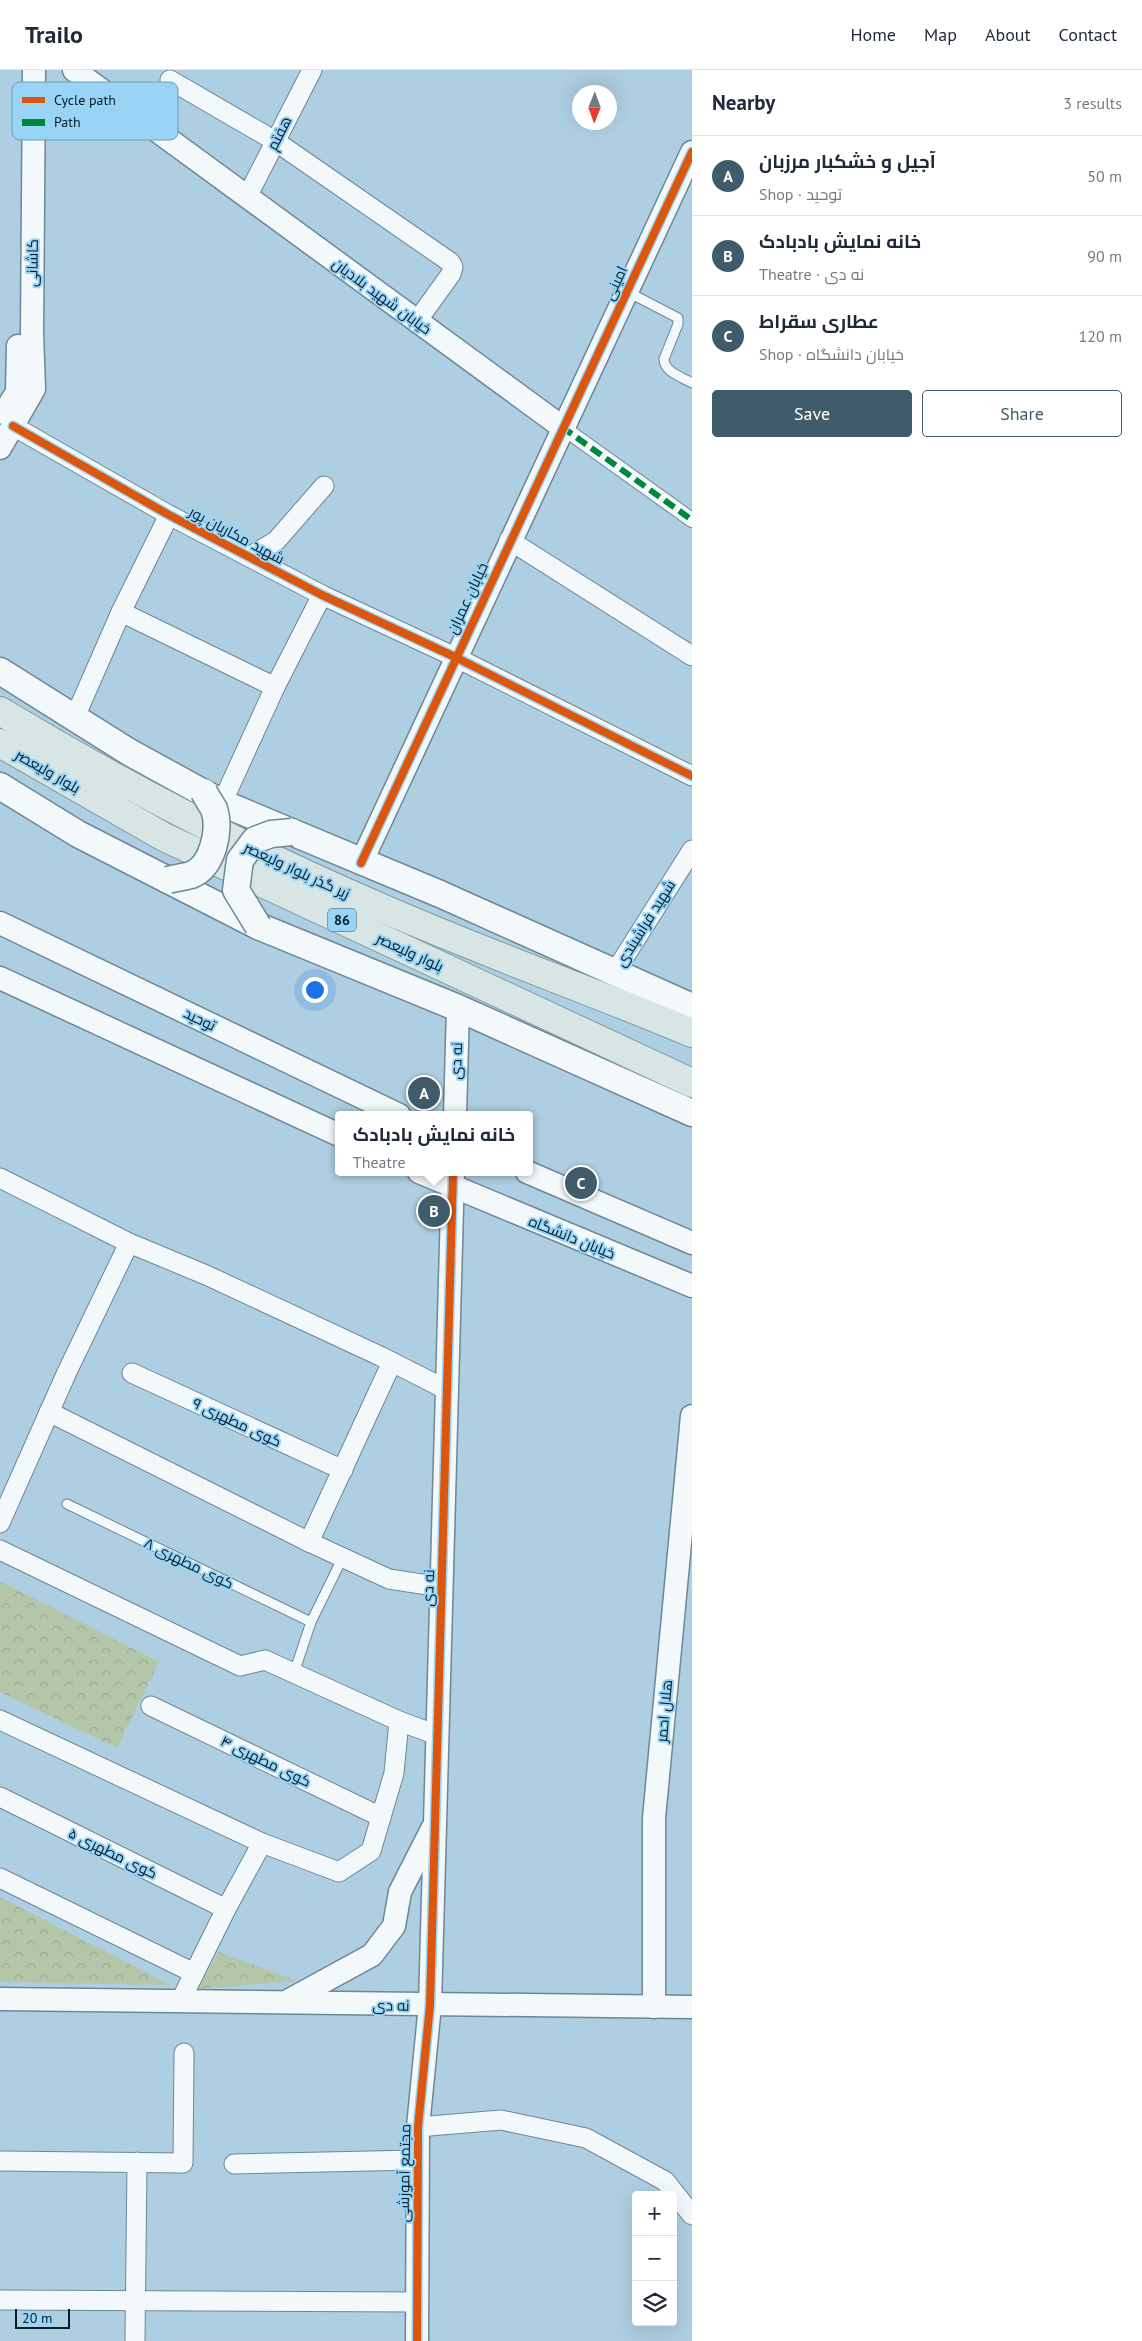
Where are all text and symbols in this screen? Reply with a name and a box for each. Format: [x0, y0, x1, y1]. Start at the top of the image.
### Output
text: Trailo [25, 19, 83, 50]
text: Home [850, 23, 896, 46]
text: Map [924, 23, 957, 46]
text: About [985, 23, 1031, 46]
text: Contact [1059, 23, 1117, 46]
legend [12, 82, 178, 140]
north arrow [572, 85, 617, 130]
text: Nearby [712, 89, 775, 116]
text: Cycle path [54, 91, 116, 109]
text: 3 results [1063, 93, 1122, 113]
text: Path [54, 113, 81, 131]
street label: هفتم [262, 113, 296, 154]
text: آجیل و خشکبار مرزبان [759, 149, 936, 173]
text: A [723, 166, 733, 186]
text: 50 m [1087, 166, 1122, 186]
text: Shop · توحید [759, 184, 842, 204]
text: خانه نمایش بادبادک [759, 229, 921, 253]
street label: کاشانی [22, 239, 43, 287]
text: B [723, 246, 733, 266]
text: 90 m [1087, 246, 1122, 266]
street label: خیابان شهید بلادیان [328, 254, 435, 339]
street label: امینی [599, 263, 632, 304]
text: Theatre · نه دی [759, 264, 864, 284]
text: عطاری سقراط [759, 309, 879, 333]
text: C [724, 326, 732, 346]
text: 120 m [1079, 326, 1122, 346]
text: Shop · خیابان دانشگاه [759, 344, 904, 364]
button: Save [712, 390, 912, 437]
button: Share [922, 390, 1122, 437]
street label: شهید مکاریان پور [185, 501, 288, 569]
street label: خیابان عمران [442, 559, 493, 637]
street label: بلوار ولیعصر [11, 744, 84, 797]
street label: زیر گذر بلوار ولیعصر [240, 837, 353, 903]
street label: شهید فراشبندی [611, 876, 680, 971]
road number: 86 [328, 908, 356, 932]
street label: بلوار ولیعصر [372, 928, 447, 976]
your location [302, 977, 328, 1003]
street label: توحید [181, 1003, 219, 1035]
street label: نه دی [446, 1042, 467, 1080]
pin: A [408, 1074, 440, 1112]
popup [335, 1111, 533, 1176]
text: خانه نمایش بادبادک [353, 1122, 515, 1146]
text: Theatre [353, 1152, 406, 1172]
pin: C [565, 1164, 597, 1202]
pin: B [418, 1192, 450, 1230]
street label: خیابان دانشگاه [526, 1211, 618, 1264]
street label: کوی مطهری ۹ [189, 1393, 285, 1452]
street label: کوی مطهری ۸ [141, 1533, 237, 1594]
street label: نه دی [418, 1569, 439, 1607]
street label: هلال احمر [652, 1679, 676, 1744]
street label: کوی مطهری ۴ [217, 1731, 314, 1792]
street label: کوی مطهری ۵ [65, 1823, 160, 1884]
street label: نه دی [372, 1995, 410, 2016]
street label: مجتمع آموزشی [394, 2124, 416, 2223]
map controls [632, 2191, 677, 2326]
button: + [632, 2191, 677, 2236]
button: − [632, 2236, 677, 2281]
button: layers [632, 2281, 677, 2326]
scale bar [15, 2306, 70, 2329]
text: 20 m [22, 2309, 52, 2327]

